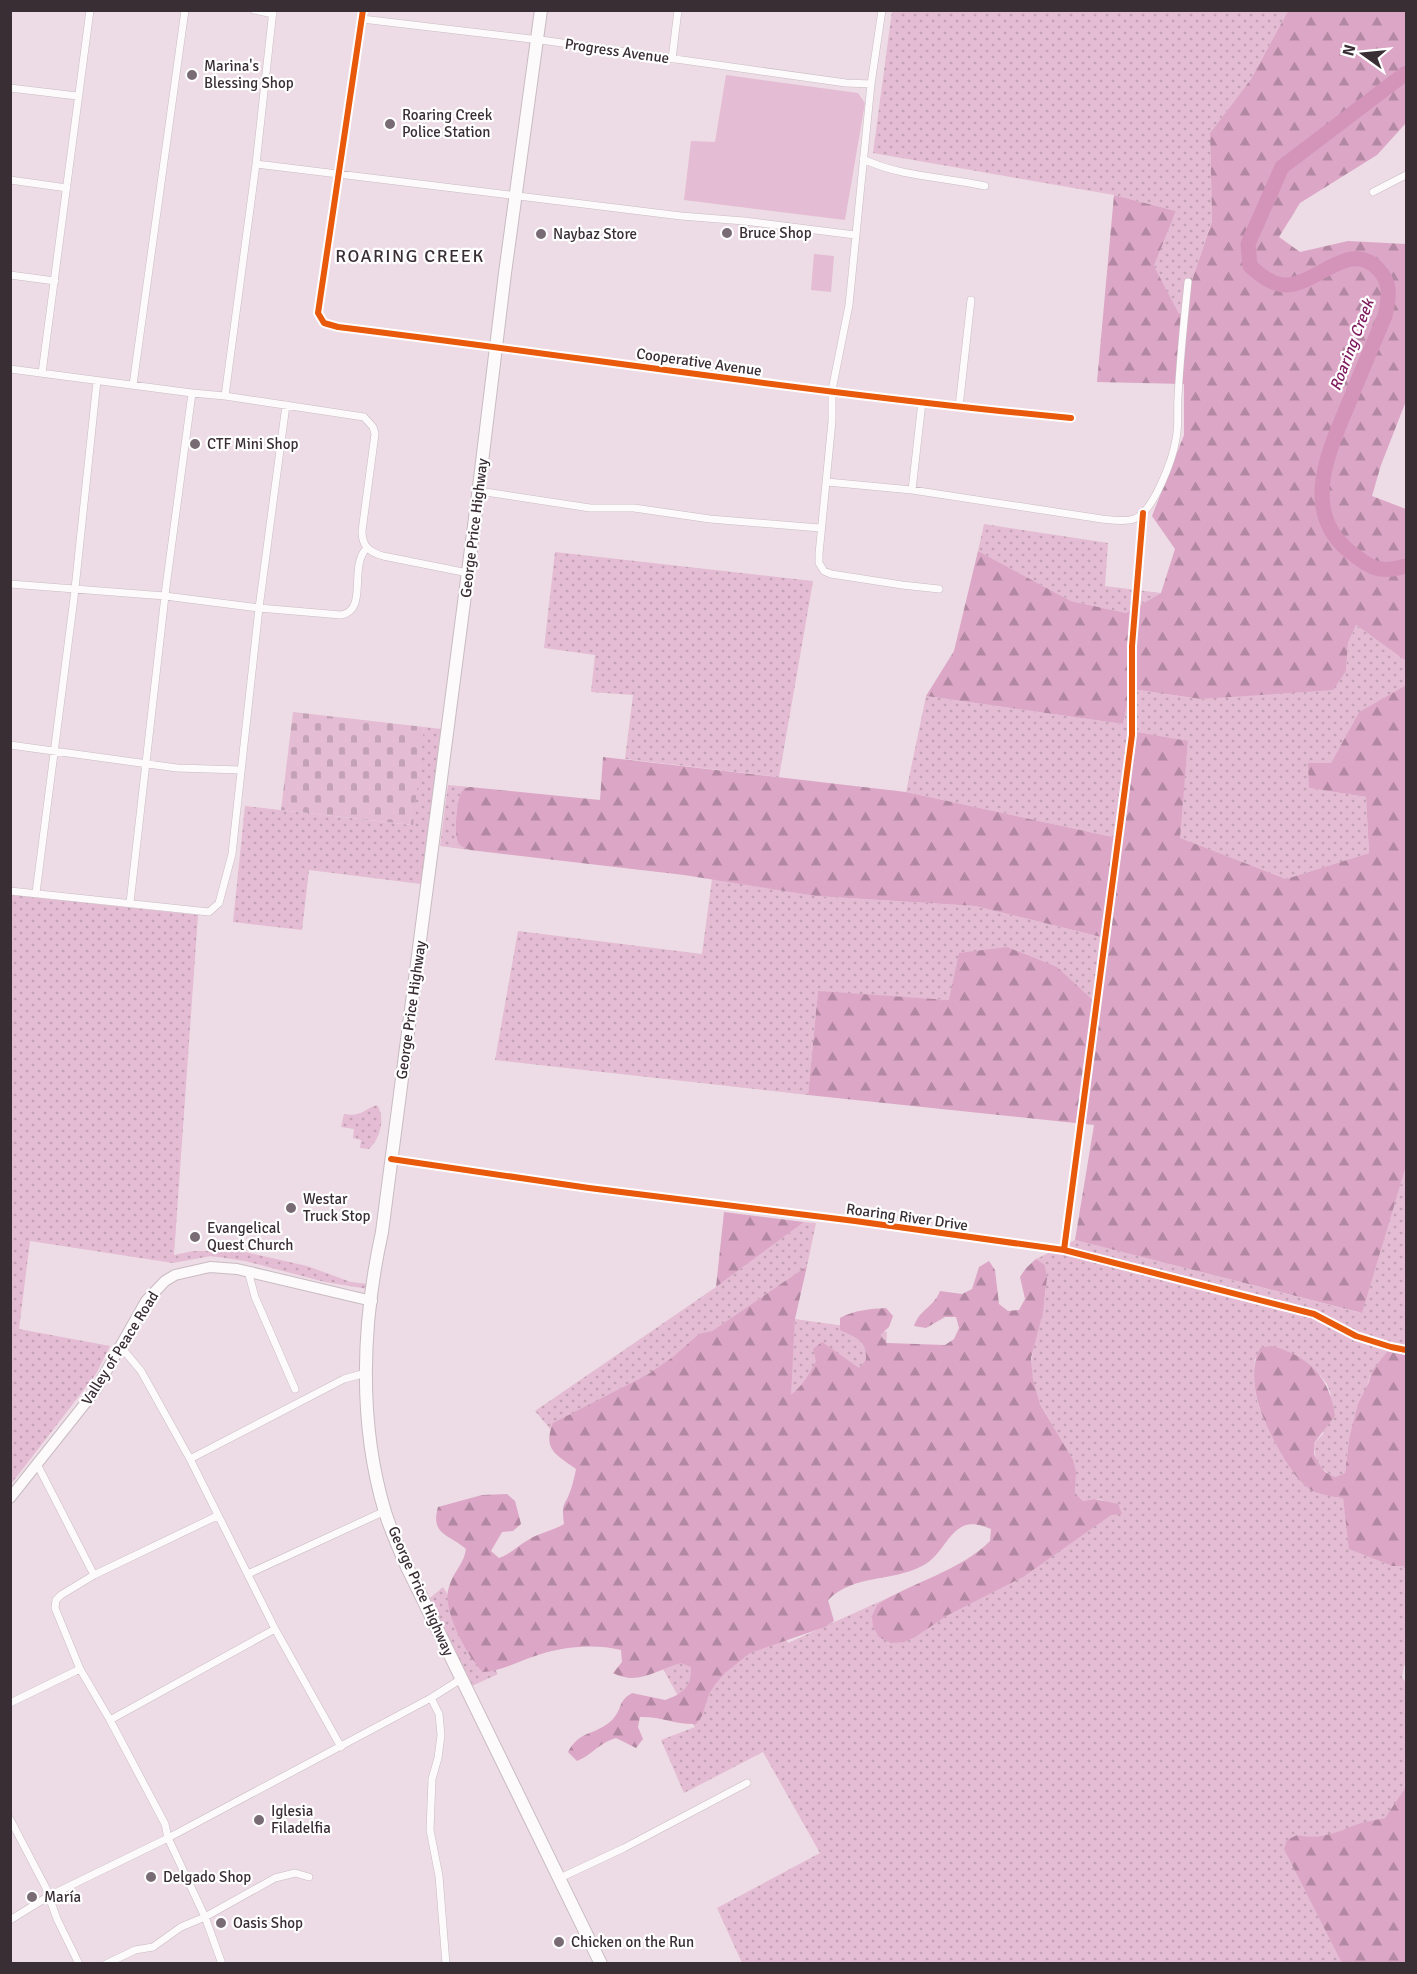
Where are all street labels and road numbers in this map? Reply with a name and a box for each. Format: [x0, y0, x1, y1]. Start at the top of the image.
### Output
street label: Progress Avenue [564, 35, 670, 67]
street label: Cooperative Avenue [635, 344, 763, 380]
street label: George Price Highway [457, 457, 491, 599]
street label: George Price Highway [392, 939, 430, 1081]
street label: Roaring River Drive [845, 1200, 969, 1234]
street label: Valley of Peace Road [78, 1288, 162, 1408]
street label: George Price Highway [384, 1523, 458, 1659]

